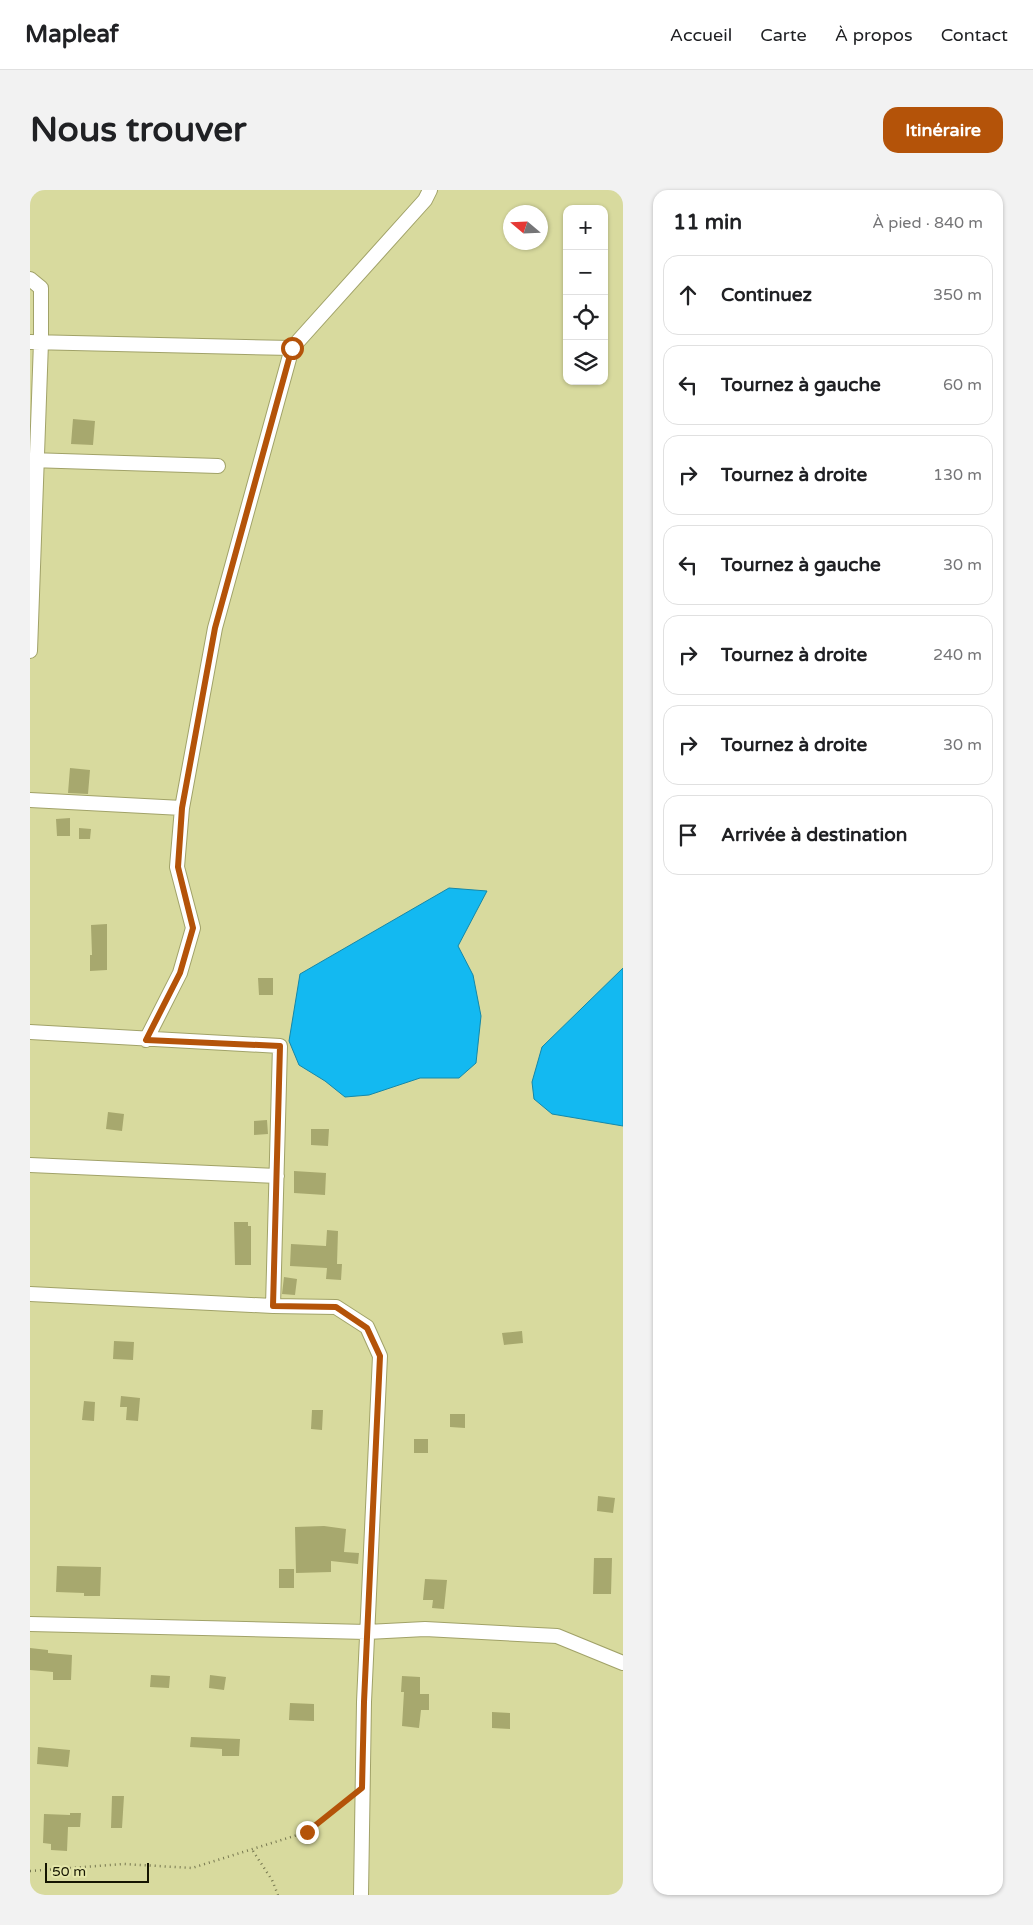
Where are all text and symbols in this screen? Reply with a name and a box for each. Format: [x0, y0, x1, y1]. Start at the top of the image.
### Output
text: Mapleaf [25, 20, 119, 49]
text: Accueil [670, 24, 732, 46]
text: Carte [760, 24, 807, 46]
text: À propos [835, 24, 913, 46]
text: Contact [941, 24, 1008, 46]
button: Itinéraire [883, 107, 1003, 153]
text: Nous trouver [30, 109, 246, 151]
north arrow [503, 205, 548, 250]
map controls [563, 205, 608, 385]
button: + [563, 205, 608, 250]
text: 11 min [673, 210, 742, 235]
text: À pied · 840 m [872, 213, 983, 233]
button: − [563, 250, 608, 295]
icon: ahead [674, 281, 702, 309]
text: Continuez [721, 284, 812, 306]
text: 350 m [933, 285, 982, 305]
button: locate [563, 295, 608, 340]
route start [281, 337, 304, 360]
button: layers [563, 340, 608, 385]
icon: left [674, 371, 702, 399]
text: Tournez à gauche [721, 374, 881, 396]
text: 60 m [943, 375, 982, 395]
icon: right [674, 461, 702, 489]
text: Tournez à droite [721, 464, 867, 486]
text: 130 m [933, 465, 982, 485]
icon: left [674, 551, 702, 579]
text: Tournez à gauche [721, 554, 881, 576]
text: 30 m [943, 555, 982, 575]
icon: right [674, 641, 702, 669]
text: Tournez à droite [721, 644, 867, 666]
text: 240 m [933, 645, 982, 665]
icon: right [674, 731, 702, 759]
text: Tournez à droite [721, 734, 867, 756]
text: 30 m [943, 735, 982, 755]
icon: arrive [674, 821, 702, 849]
text: Arrivée à destination [721, 824, 907, 846]
route end [296, 1821, 319, 1844]
scale bar [45, 1860, 149, 1883]
text: 50 m [52, 1863, 86, 1880]

